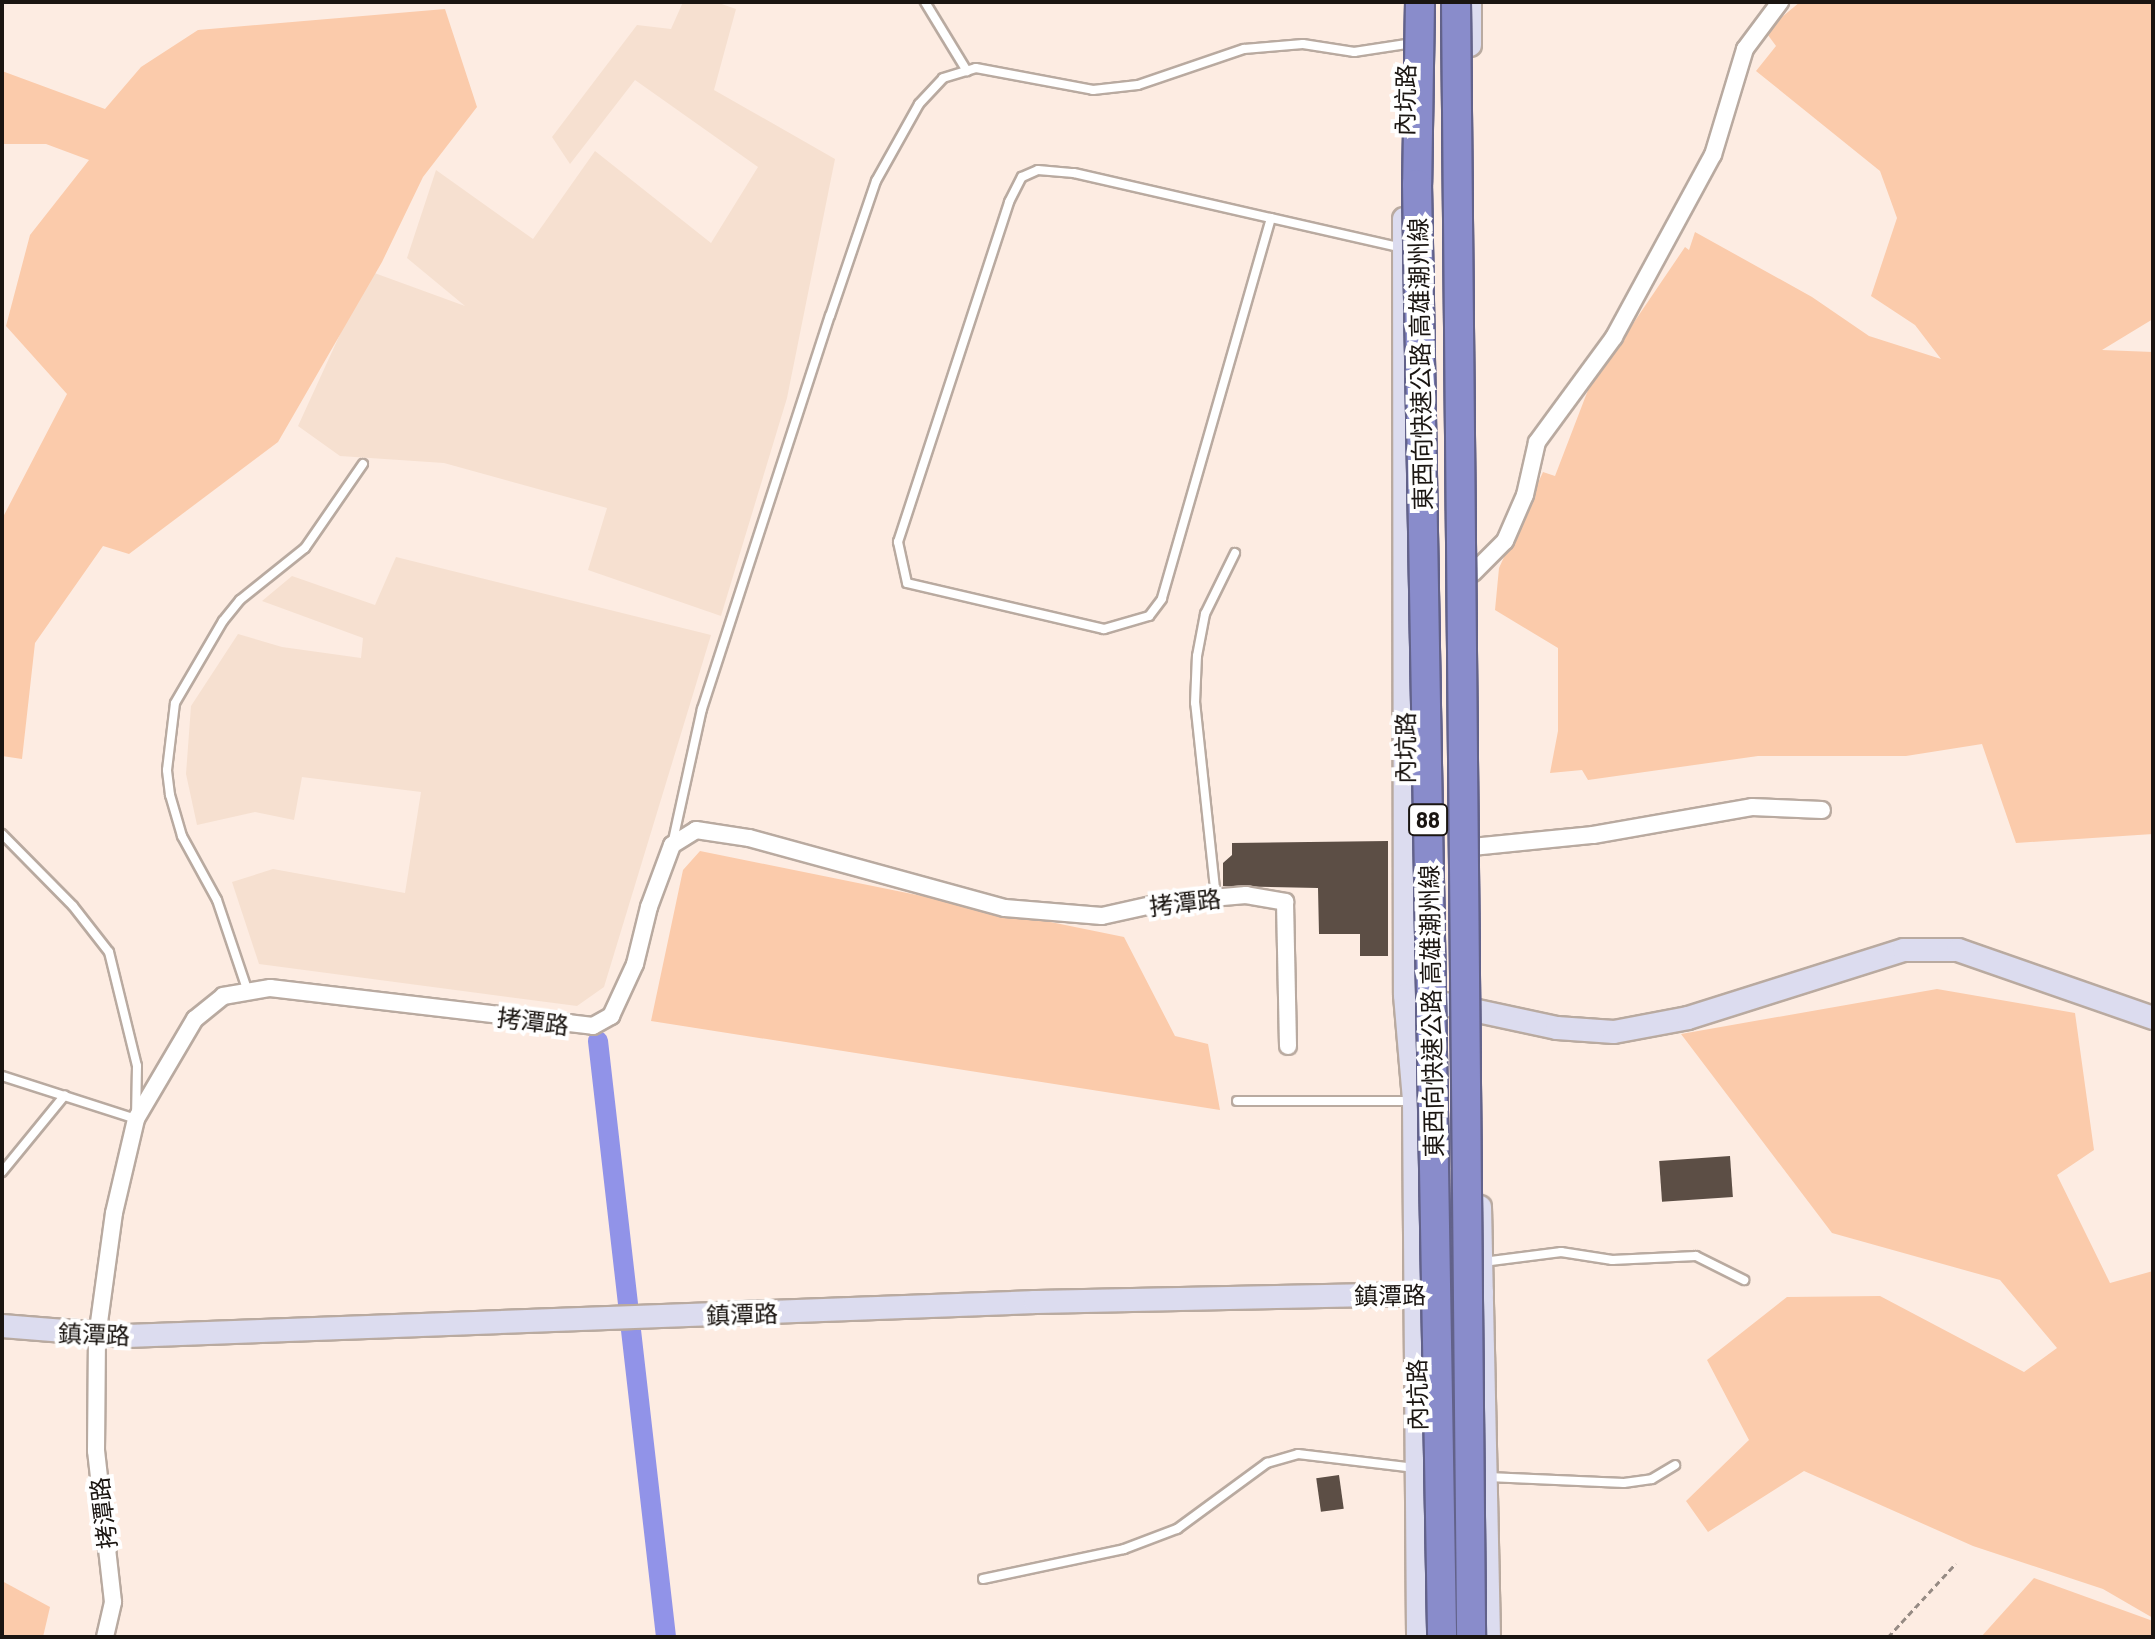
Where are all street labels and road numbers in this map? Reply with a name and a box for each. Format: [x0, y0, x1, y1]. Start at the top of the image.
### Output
street label: 內坑路 [1390, 64, 1420, 136]
street label: 東西向快速公路 高雄潮州線 [1403, 217, 1437, 511]
street label: 內坑路 [1391, 712, 1419, 784]
road number: 88 [1408, 802, 1448, 838]
street label: 東西向快速公路 高雄潮州線 [1414, 864, 1448, 1158]
street label: 拷潭路 [1148, 883, 1222, 921]
street label: 拷潭路 [496, 1002, 570, 1040]
street label: 鎮潭路 [1354, 1280, 1426, 1310]
street label: 鎮潭路 [706, 1298, 778, 1330]
street label: 鎮潭路 [58, 1318, 130, 1350]
street label: 內坑路 [1402, 1359, 1432, 1431]
street label: 拷潭路 [84, 1476, 122, 1550]

